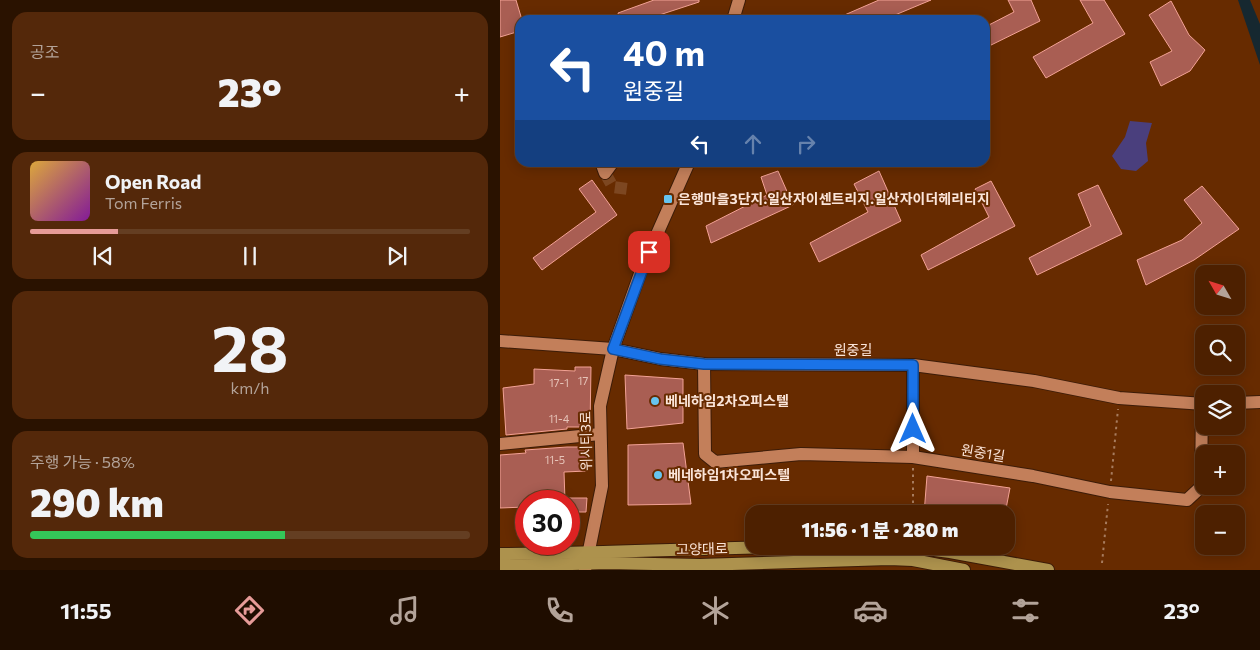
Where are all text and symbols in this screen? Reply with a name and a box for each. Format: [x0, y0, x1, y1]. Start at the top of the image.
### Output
text: 40 m [623, 30, 705, 73]
icon: left [540, 35, 605, 100]
text: 공조 [30, 42, 59, 61]
text: 23° [218, 68, 282, 115]
text: − [30, 75, 46, 109]
text: + [454, 75, 470, 109]
text: 원중길 [623, 77, 684, 104]
icon: left [686, 130, 714, 158]
icon: ahead [739, 130, 767, 158]
icon: right [792, 130, 820, 158]
text: Open Road [105, 170, 201, 193]
place label: 은행마을3단지.일산자이센트리지.일산자이더헤리티지 [678, 190, 990, 207]
text: Tom Ferris [105, 193, 182, 212]
marker: 은행마을3단지.일산자이센트리지.일산자이더헤리티지 [662, 193, 674, 205]
pin [628, 231, 670, 273]
icon: arrive [635, 238, 663, 266]
icon: previous [89, 242, 117, 270]
icon: pause [236, 242, 264, 270]
icon: next [383, 242, 411, 270]
north arrow [1195, 265, 1245, 315]
map controls [1195, 265, 1245, 555]
text: 28 [212, 306, 288, 385]
button: search [1195, 325, 1245, 375]
street label: 원중길 [834, 341, 872, 358]
house number: 17 [578, 374, 588, 387]
house number: 17-1 [549, 376, 569, 389]
text: km/h [231, 378, 269, 397]
button: layers [1195, 385, 1245, 435]
place label: 베네하임2차오피스텔 [665, 392, 789, 409]
marker: 베네하임2차오피스텔 [649, 395, 661, 407]
position arrow [886, 402, 938, 454]
street label: 위시티3로 [576, 411, 595, 471]
house number: 11-4 [549, 412, 570, 425]
street label: 원중1길 [960, 441, 1006, 464]
button: + [1195, 445, 1245, 495]
text: 주행 가능 · 58% [30, 452, 135, 471]
house number: 11-5 [545, 453, 565, 466]
place label: 베네하임1차오피스텔 [668, 466, 790, 483]
marker: 베네하임1차오피스텔 [652, 469, 664, 481]
text: 290 km [30, 478, 164, 525]
speed limit sign: 30 [515, 490, 580, 555]
button: − [1195, 505, 1245, 555]
text: 11:56 · 1 분 · 280 m [802, 518, 958, 541]
street label: 고양대로 [676, 540, 728, 557]
icon: directions [232, 593, 267, 628]
icon: music [387, 593, 422, 628]
icon: phone [542, 593, 577, 628]
icon: climate [698, 593, 733, 628]
icon: car [853, 593, 888, 628]
icon: filters [1008, 593, 1043, 628]
text: 11:55 [60, 597, 112, 624]
text: 23° [1164, 597, 1200, 624]

